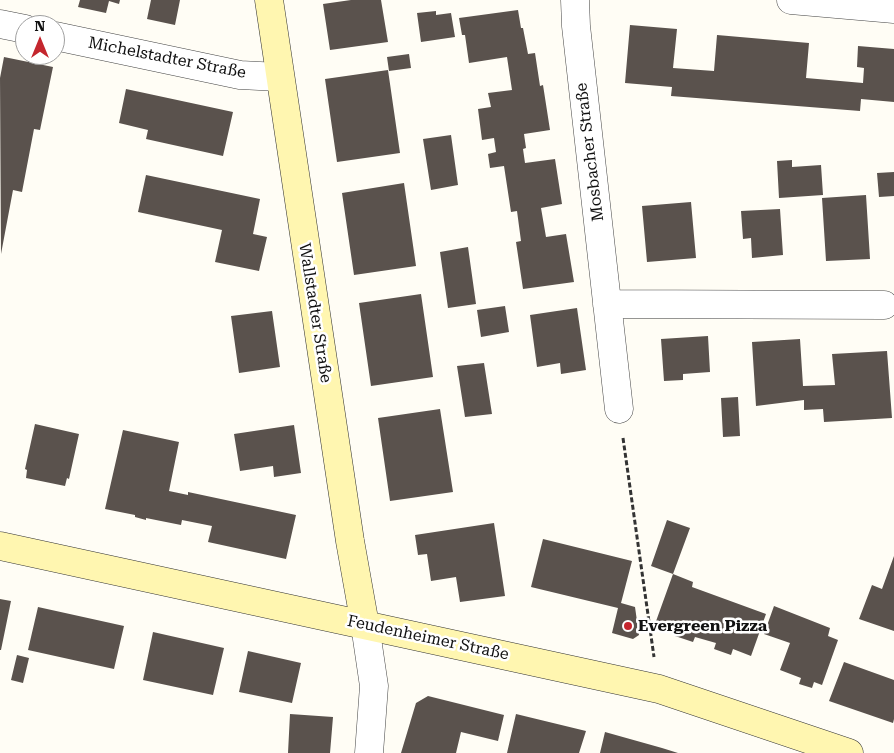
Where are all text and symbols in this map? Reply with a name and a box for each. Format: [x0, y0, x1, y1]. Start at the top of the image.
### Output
north arrow [15, 15, 65, 65]
text: N [35, 18, 45, 34]
street label: Michelstadter Straße [86, 33, 248, 83]
street label: Mosbacher Straße [572, 82, 608, 222]
street label: Wallstadter Straße [294, 242, 336, 384]
street label: Feudenheimer Straße [345, 611, 511, 665]
place label: Evergreen Pizza [638, 616, 767, 636]
marker: Evergreen Pizza [622, 620, 634, 632]

